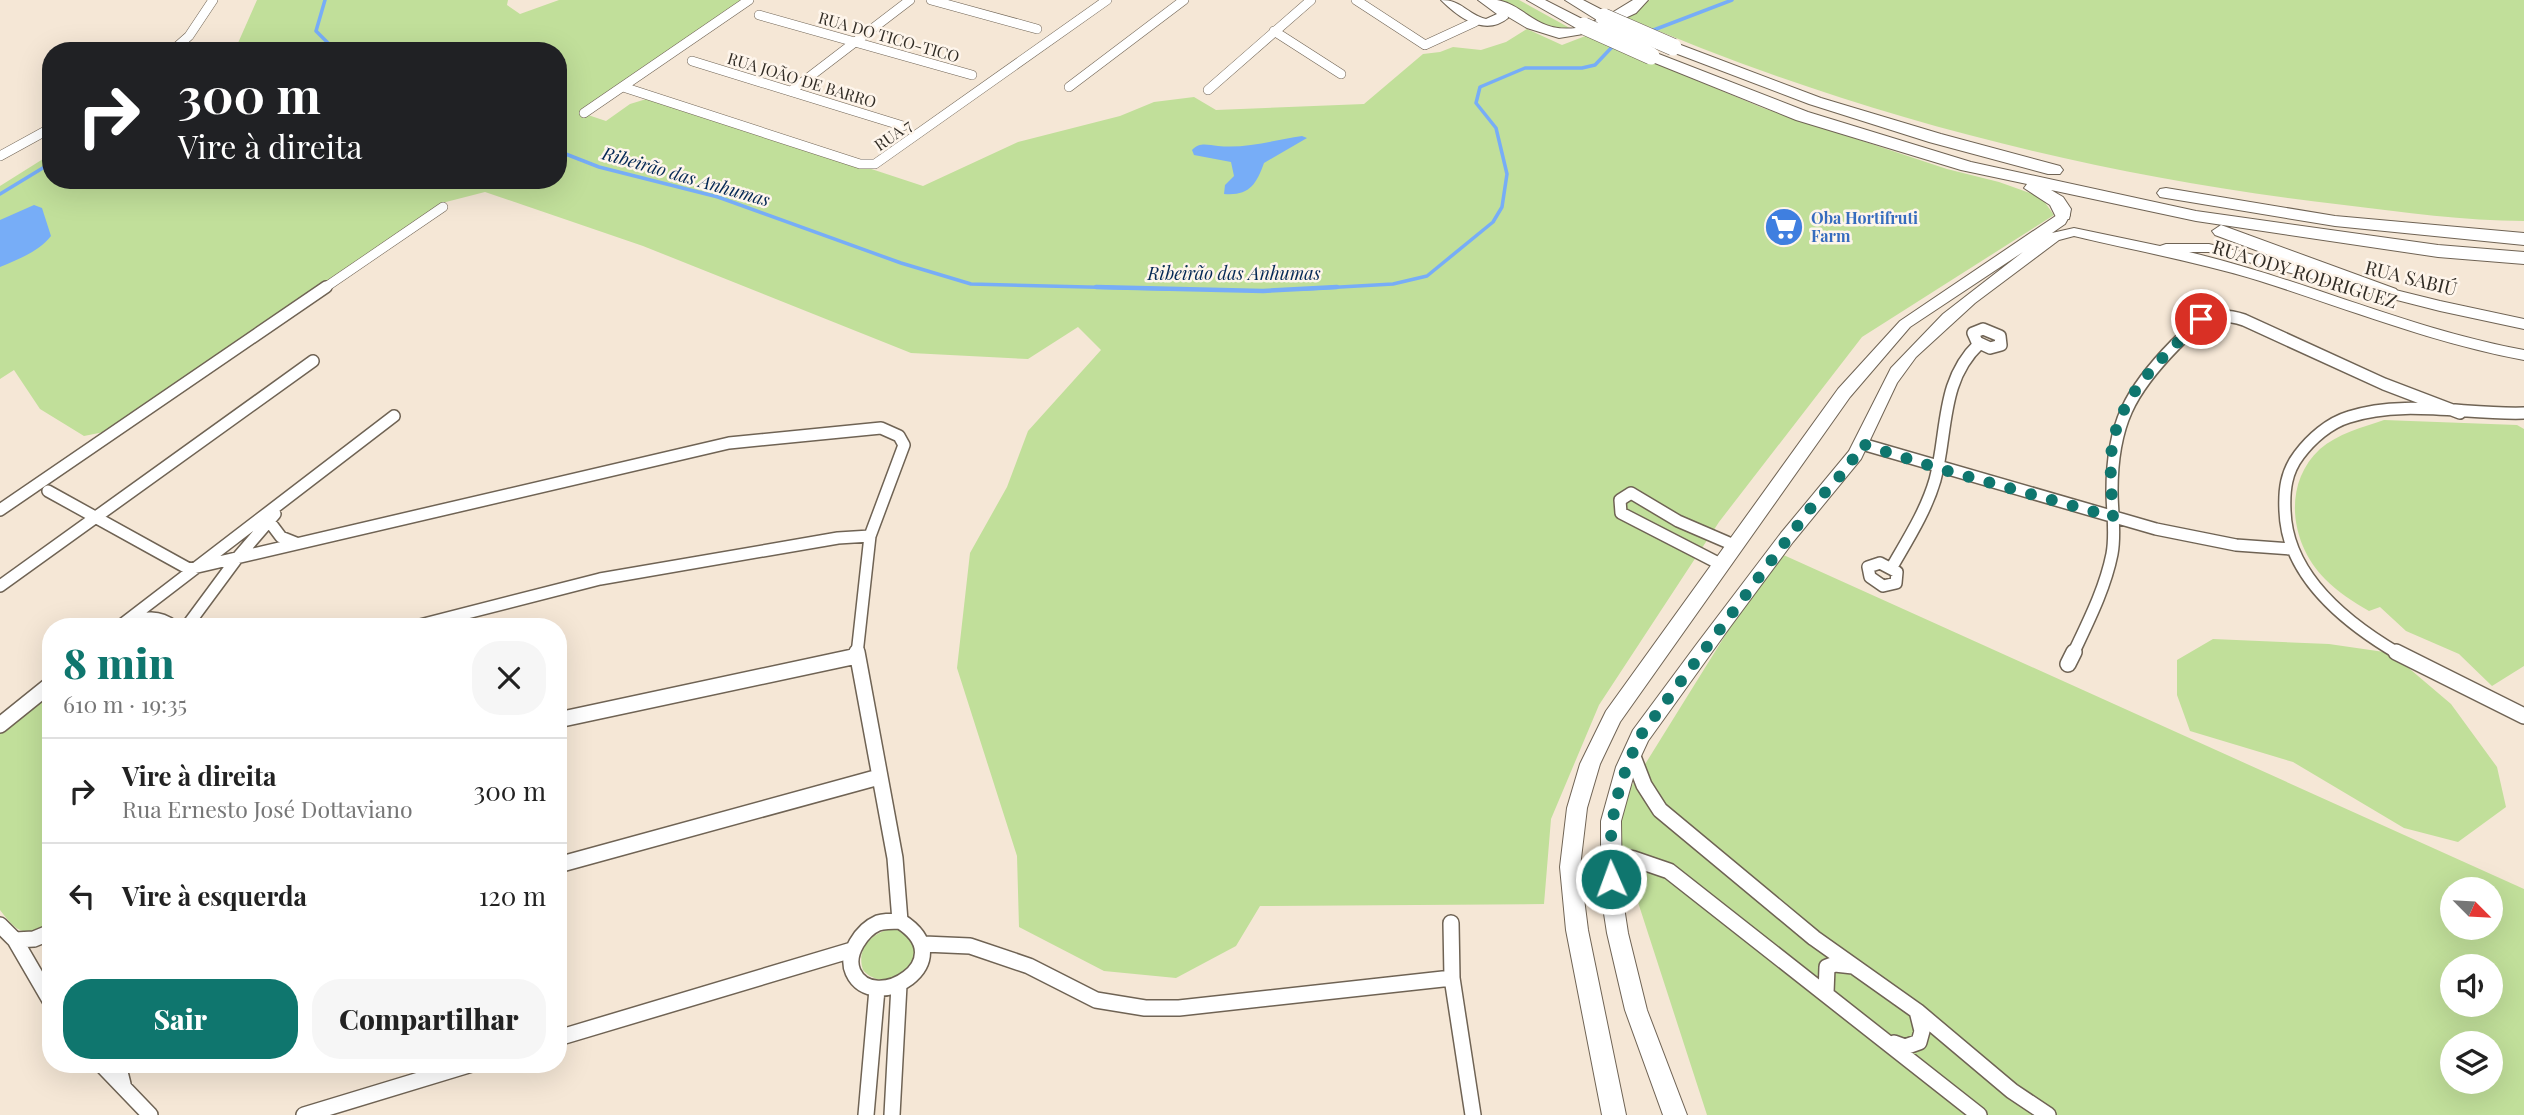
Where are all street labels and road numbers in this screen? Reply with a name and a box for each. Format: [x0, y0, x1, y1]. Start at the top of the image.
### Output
street label: RUA DO TICO-TICO [816, 6, 962, 67]
street label: RUA JOÃO DE BARRO [725, 47, 879, 112]
street label: RUA 7 [870, 114, 916, 155]
street label: RUA ODY RODRIGUEZ [2210, 233, 2401, 313]
street label: RUA SABIÚ [2362, 253, 2460, 301]

